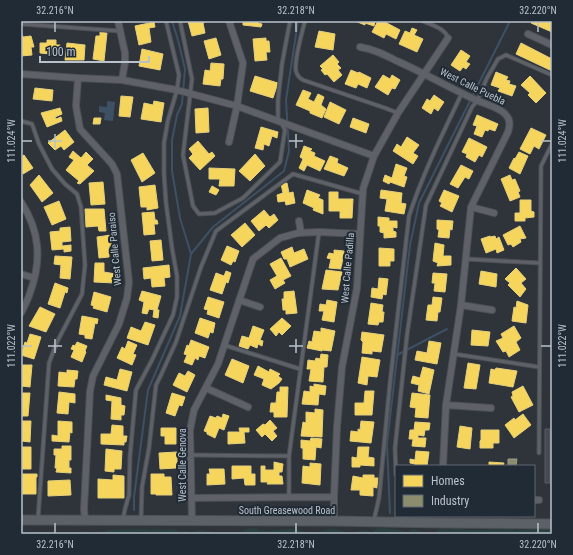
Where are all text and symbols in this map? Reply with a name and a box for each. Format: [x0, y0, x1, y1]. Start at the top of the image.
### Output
text: 32.216°N [36, 5, 74, 16]
text: 32.218°N [277, 5, 315, 16]
text: 32.220°N [519, 5, 557, 16]
scale bar [40, 38, 149, 64]
text: 100 m [46, 45, 76, 59]
street label: West Calle Puebla [438, 66, 507, 107]
text: 111.024°W [6, 119, 17, 163]
text: 111.024°W [557, 119, 568, 163]
street label: West Calle Paraiso [106, 212, 123, 286]
street label: West Calle Padilla [339, 232, 356, 304]
text: 111.022°W [6, 324, 17, 368]
text: 111.022°W [557, 324, 568, 368]
street label: West Calle Genova [177, 428, 188, 502]
legend [395, 465, 535, 517]
text: Homes [431, 474, 465, 488]
text: Industry [431, 494, 469, 508]
street label: South Greasewood Road [239, 505, 335, 516]
text: 32.216°N [36, 539, 74, 550]
text: 32.218°N [277, 539, 315, 550]
text: 32.220°N [519, 539, 557, 550]

